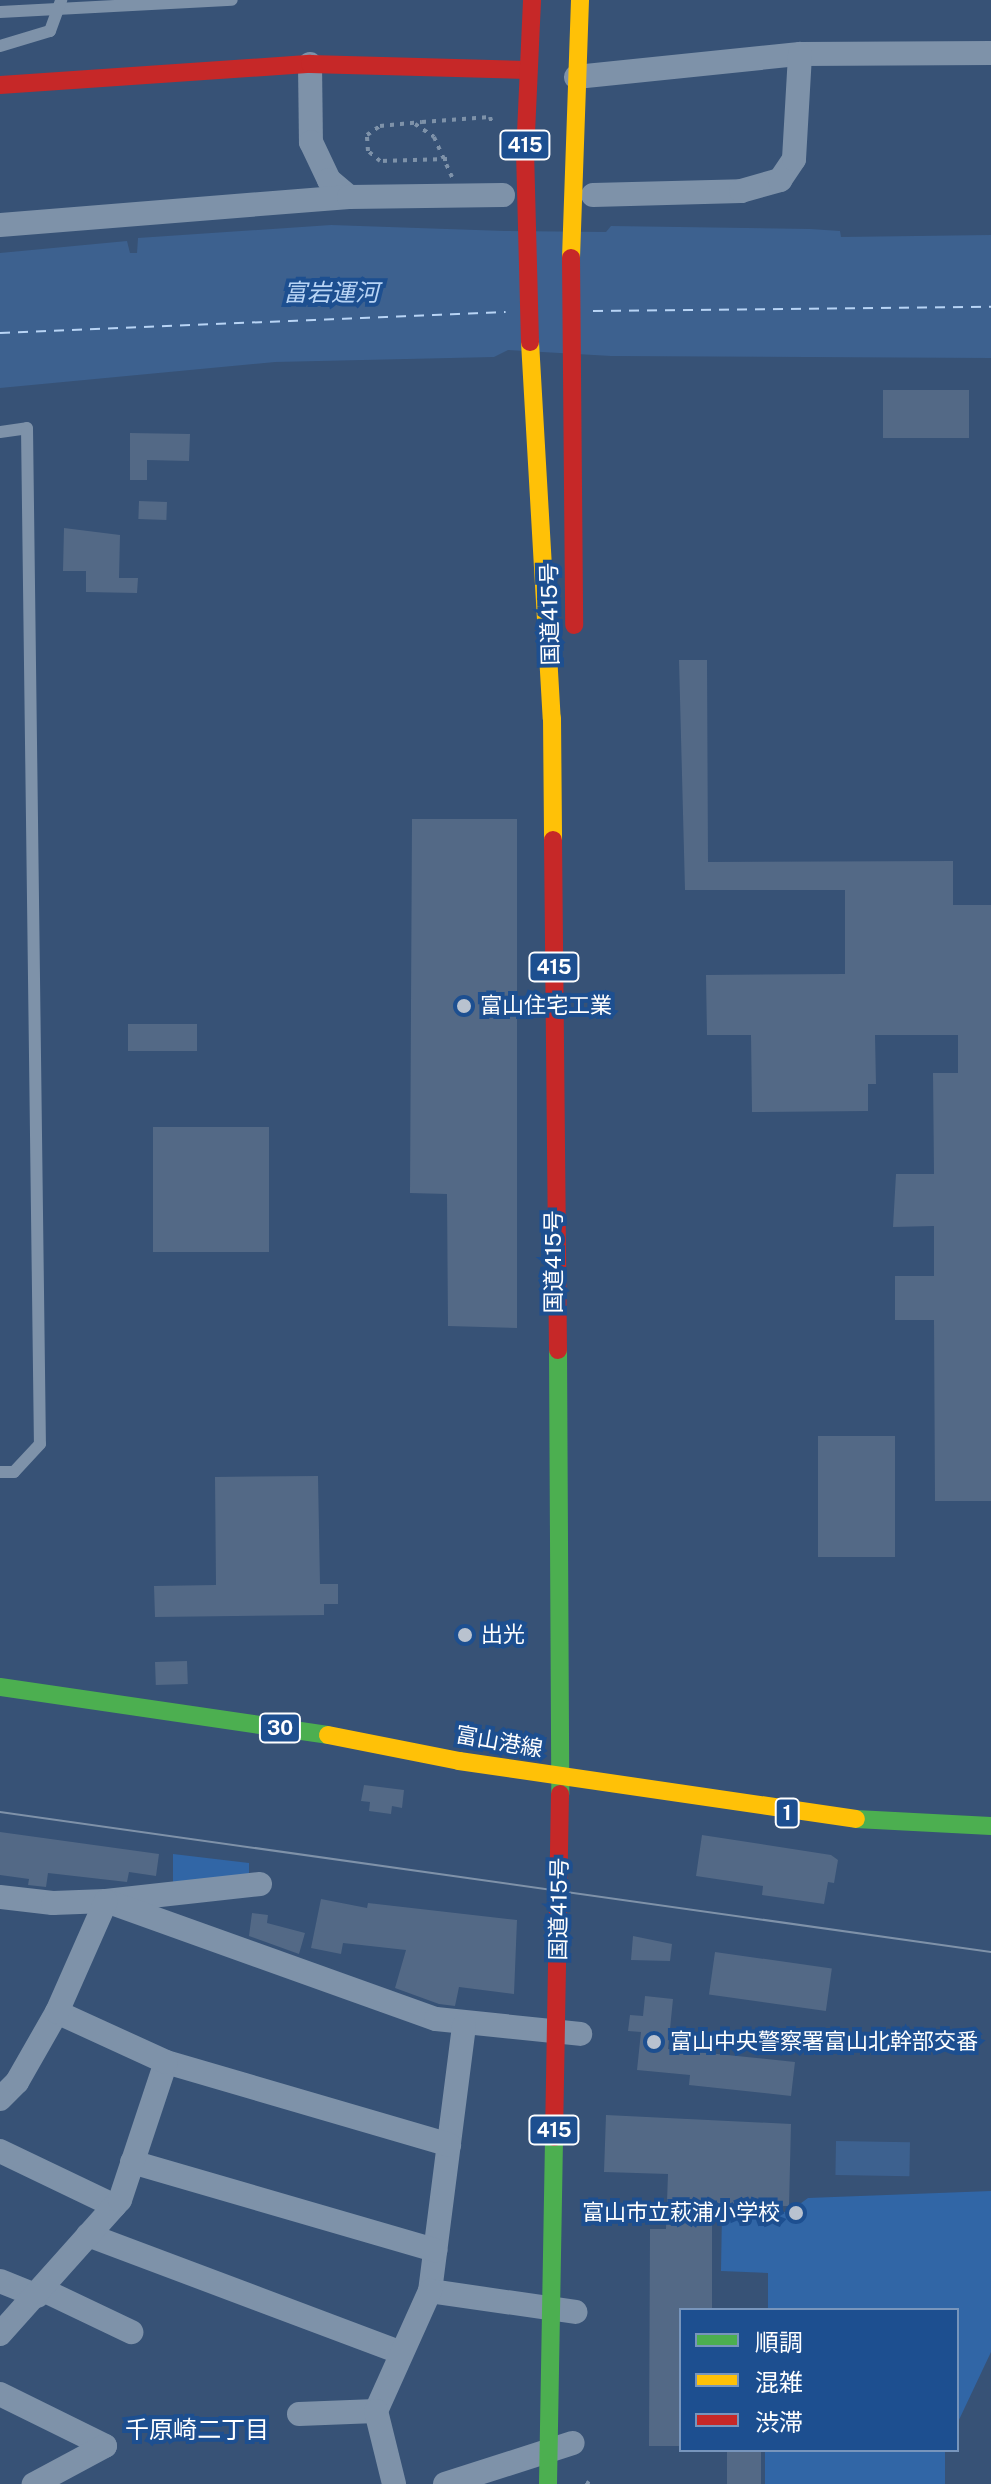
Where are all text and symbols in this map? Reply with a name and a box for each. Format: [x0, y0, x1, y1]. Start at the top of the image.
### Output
road number: 415 [499, 129, 551, 161]
water label: 富岩運河 [283, 279, 379, 307]
street label: 国道415号 [536, 562, 564, 666]
road number: 415 [528, 951, 580, 983]
place label: 富山住宅工業 [480, 993, 612, 1019]
marker: 富山住宅工業 [455, 997, 473, 1015]
street label: 国道415号 [541, 1211, 567, 1313]
place label: 出光 [481, 1622, 525, 1648]
marker: 出光 [456, 1626, 474, 1644]
road number: 30 [258, 1712, 302, 1744]
street label: 富山港線 [453, 1721, 545, 1763]
road number: 1 [773, 1797, 801, 1829]
street label: 国道415号 [545, 1857, 573, 1961]
place label: 富山中央警察署富山北幹部交番 [670, 2029, 978, 2055]
marker: 富山中央警察署富山北幹部交番 [645, 2033, 663, 2051]
road number: 415 [528, 2114, 580, 2146]
place label: 富山市立萩浦小学校 [582, 2200, 780, 2226]
marker: 富山市立萩浦小学校 [787, 2204, 805, 2222]
legend [679, 2308, 959, 2452]
text: 順調 [755, 2328, 803, 2356]
text: 混雑 [755, 2368, 803, 2396]
text: 渋滞 [755, 2408, 803, 2436]
district label: 千原崎二丁目 [125, 2416, 269, 2444]

